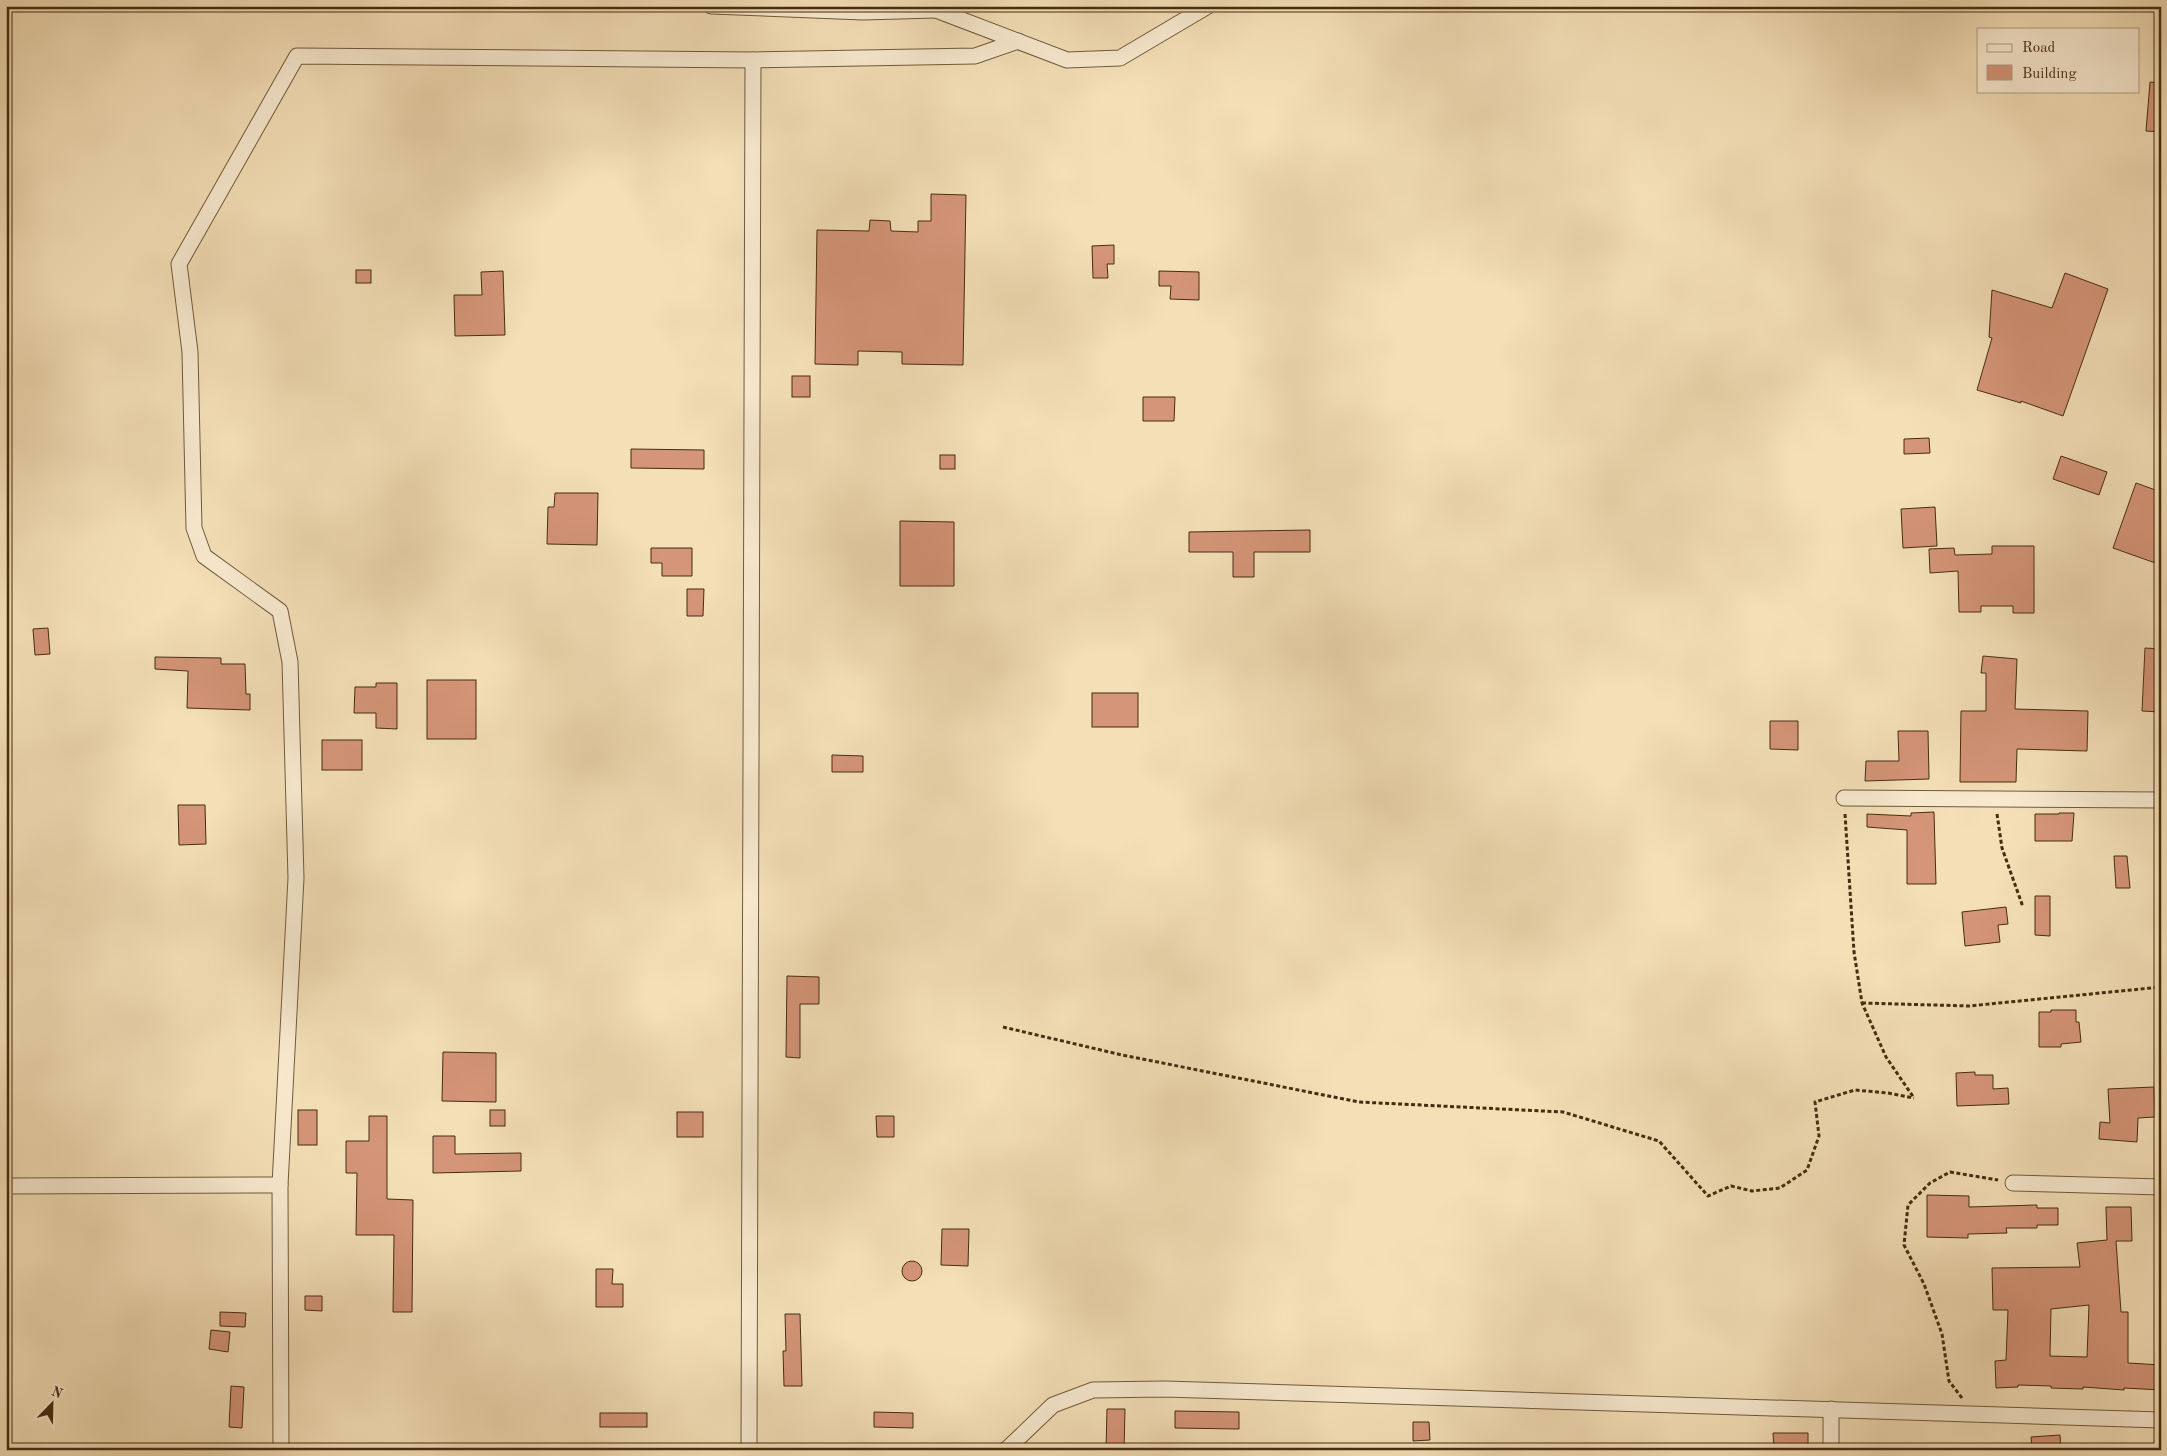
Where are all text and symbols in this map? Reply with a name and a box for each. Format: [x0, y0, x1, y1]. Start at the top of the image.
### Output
legend [1977, 28, 2140, 92]
text: Road [2022, 41, 2056, 56]
text: Building [2022, 67, 2077, 82]
north arrow [28, 1378, 78, 1428]
text: N [49, 1384, 65, 1402]

